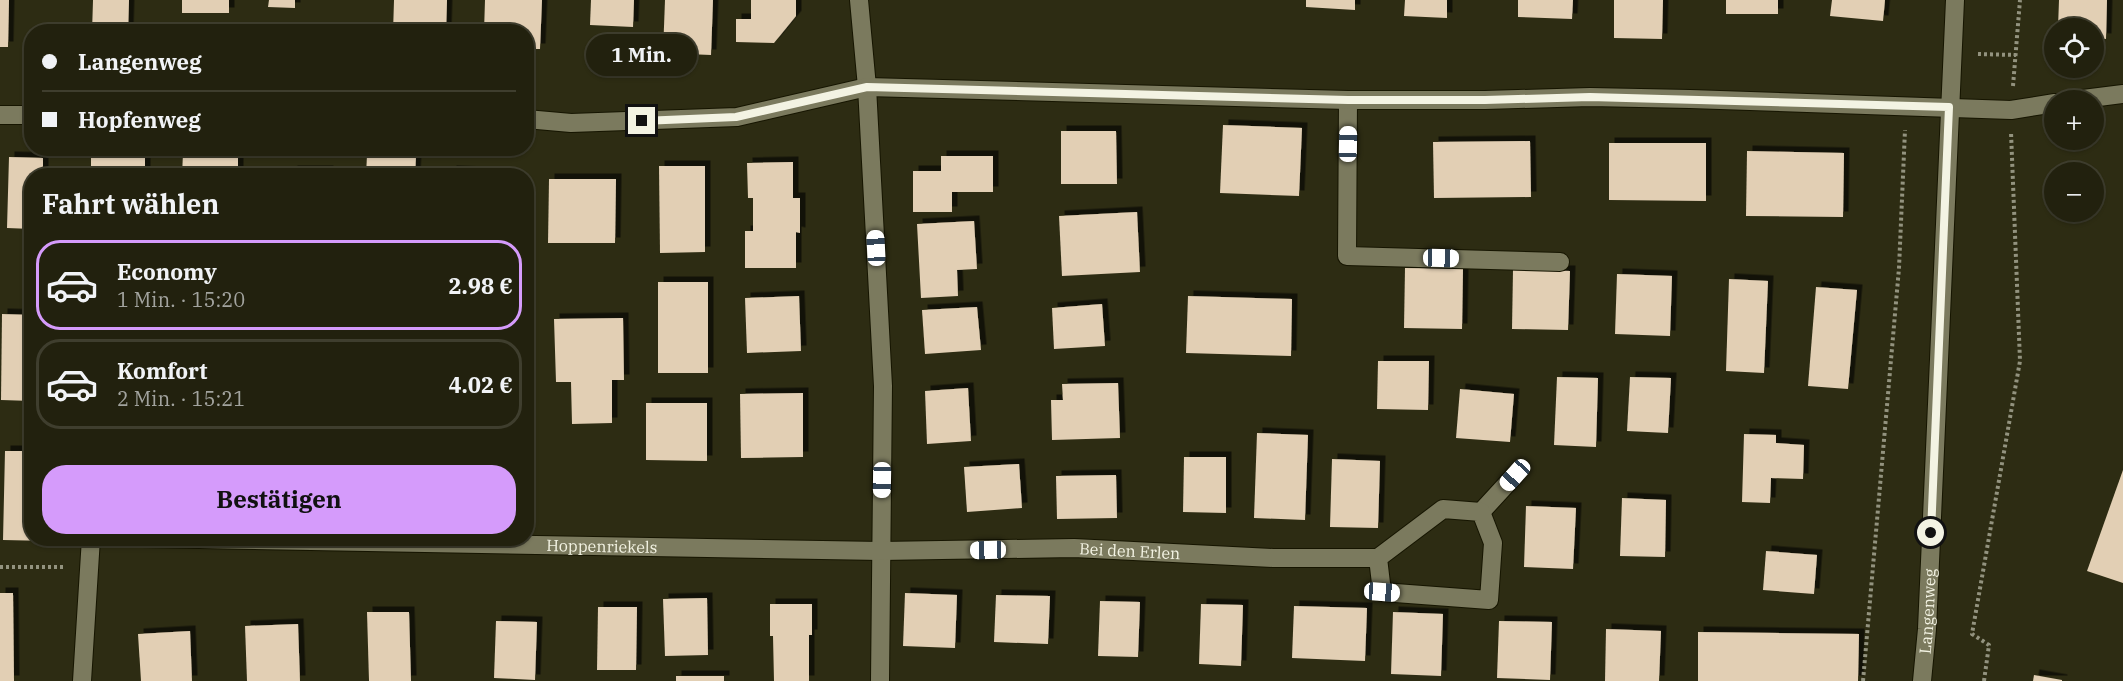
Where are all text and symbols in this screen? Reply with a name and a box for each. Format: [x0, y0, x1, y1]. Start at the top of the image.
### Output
map controls [2044, 18, 2104, 222]
button: locate [2044, 18, 2104, 78]
callout: 1 Min. [586, 34, 698, 76]
text: 1 Min. [611, 41, 672, 68]
text: Langenweg [78, 47, 202, 76]
button: + [2044, 90, 2104, 150]
text: Hopfenweg [78, 105, 201, 134]
route end [628, 107, 655, 134]
car [1339, 126, 1357, 162]
button: − [2044, 162, 2104, 222]
text: Fahrt wählen [42, 186, 219, 221]
car [866, 230, 886, 266]
car [1423, 249, 1459, 267]
text: Economy [117, 257, 217, 286]
icon: car [45, 258, 99, 312]
text: 2.98 € [448, 271, 513, 300]
text: 1 Min. · 15:20 [117, 286, 245, 313]
text: Komfort [117, 356, 207, 385]
icon: car [45, 357, 99, 411]
text: 4.02 € [448, 370, 513, 399]
text: 2 Min. · 15:21 [117, 385, 245, 412]
car [1496, 456, 1534, 494]
car [873, 462, 891, 498]
button: Bestätigen [42, 465, 516, 534]
route start [1917, 519, 1944, 546]
street label: Hoppenriekels [546, 535, 658, 557]
street label: Bei den Erlen [1079, 538, 1181, 563]
car [970, 541, 1006, 559]
street label: Langenweg [1915, 568, 1940, 655]
car [1363, 582, 1401, 602]

